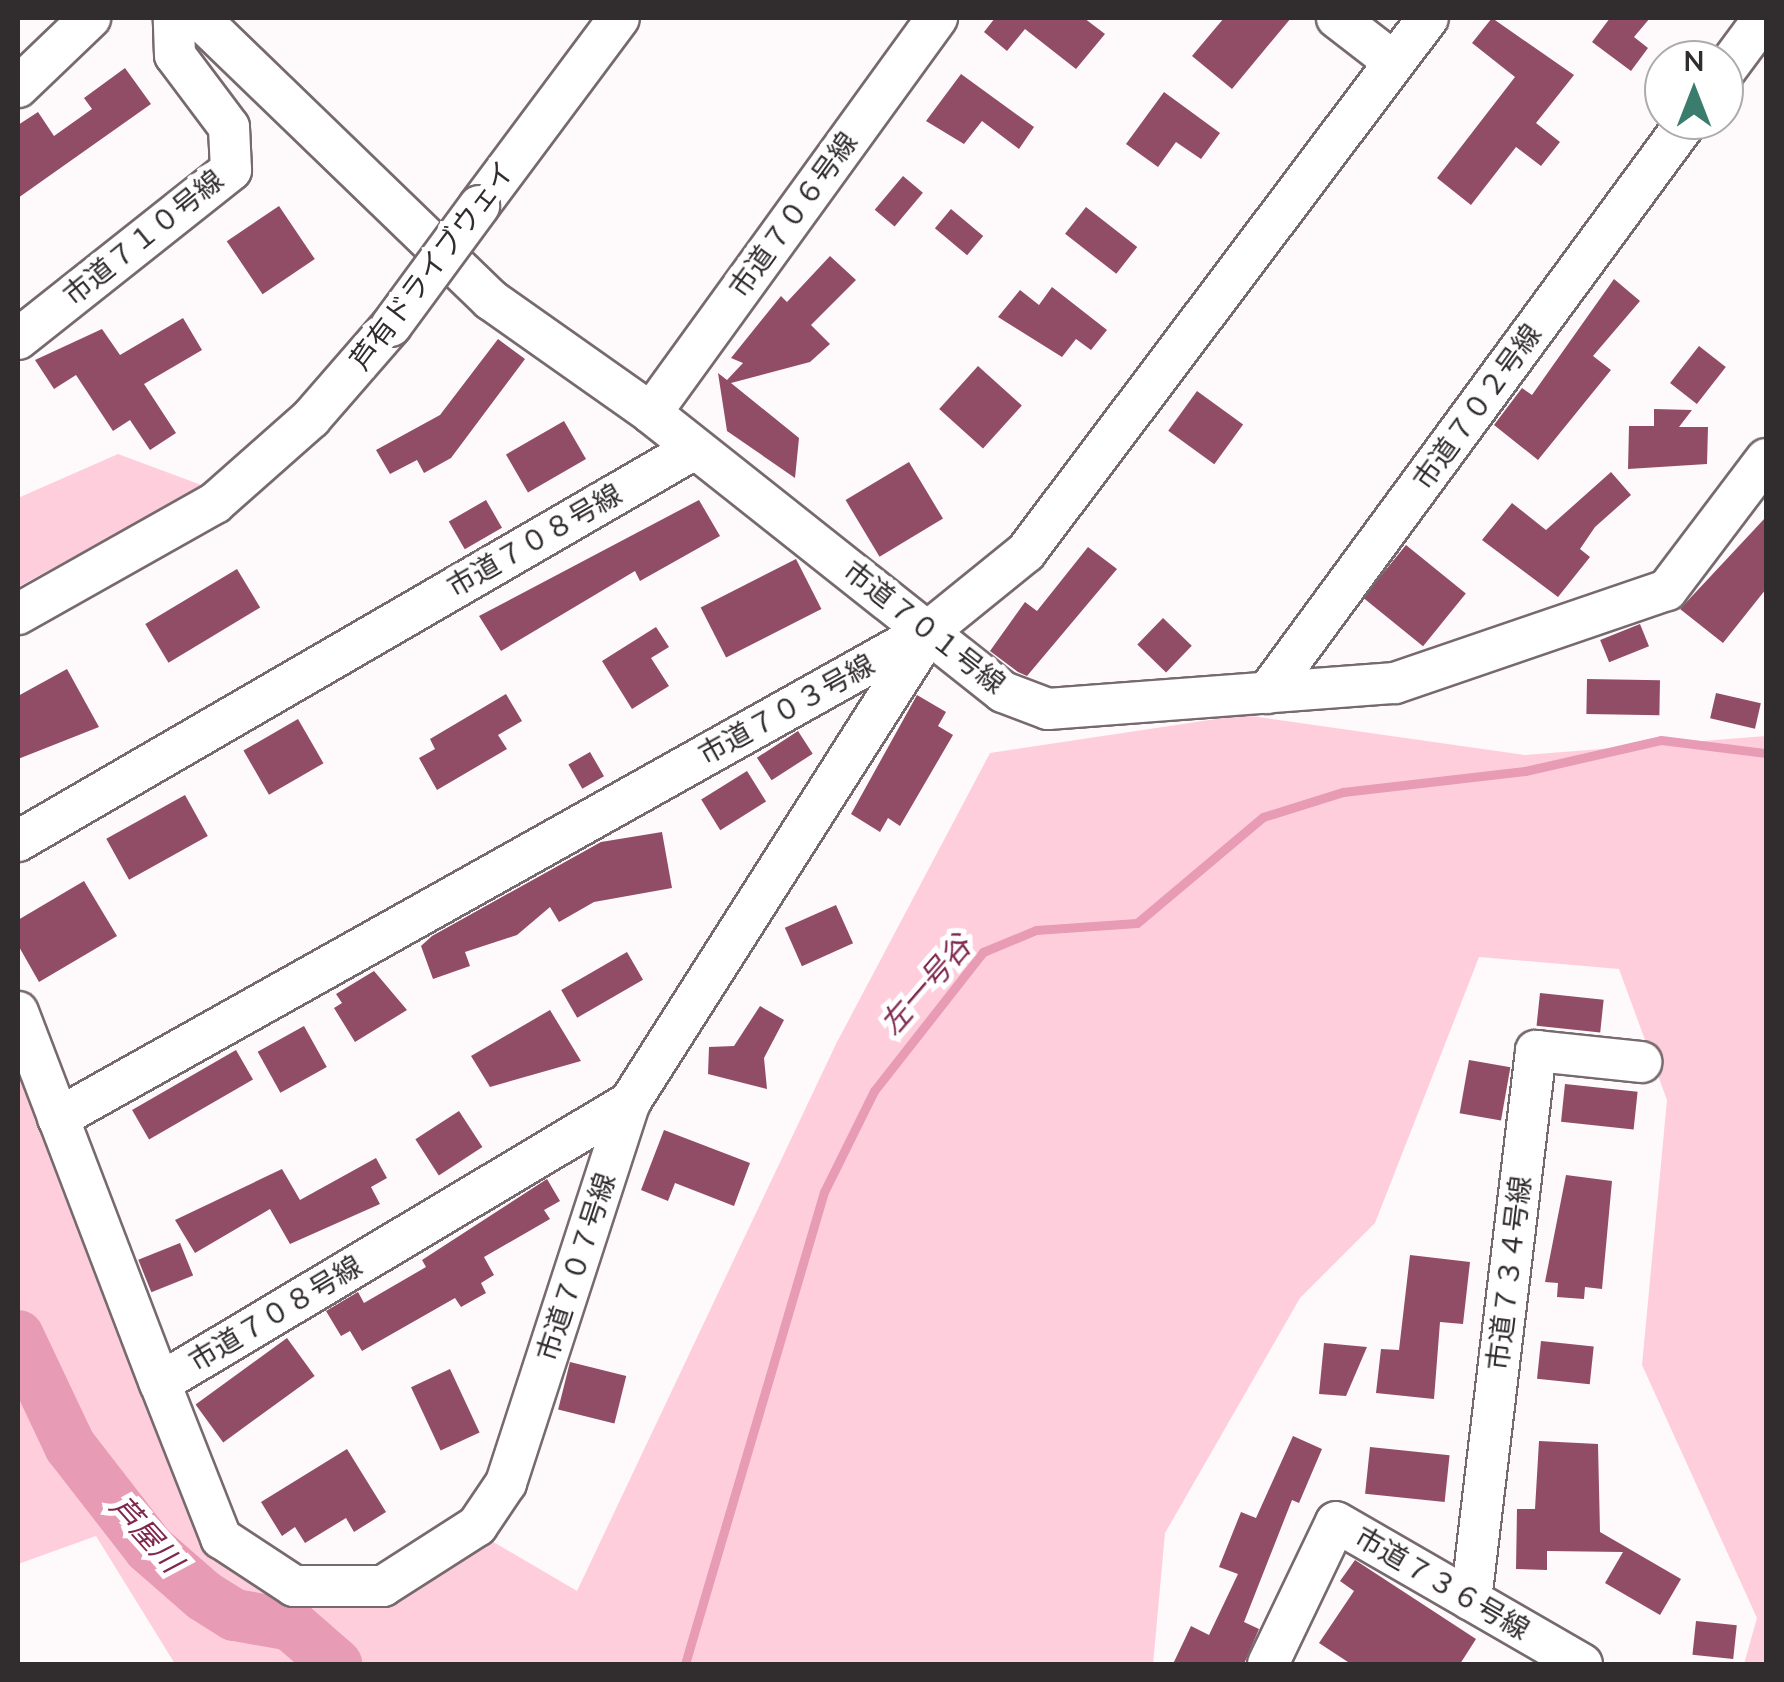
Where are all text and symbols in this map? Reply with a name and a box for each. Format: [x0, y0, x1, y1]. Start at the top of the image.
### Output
north arrow [1644, 40, 1744, 140]
text: N [1684, 43, 1704, 81]
street label: 市道７０６号線 [723, 126, 865, 304]
street label: 芦有ドライブウェイ [344, 155, 522, 377]
street label: 市道７１０号線 [57, 163, 231, 313]
street label: 市道７０２号線 [1407, 318, 1549, 496]
street label: 市道７０８号線 [442, 477, 628, 605]
street label: 市道７０１号線 [836, 554, 1012, 702]
street label: 市道７０３号線 [693, 648, 881, 772]
water label: 左一号谷 [874, 929, 980, 1043]
street label: 市道７０７号線 [531, 1169, 623, 1365]
street label: 市道７３４号線 [1481, 1174, 1539, 1372]
street label: 市道７０８号線 [183, 1249, 369, 1379]
water label: 芦屋川 [102, 1490, 188, 1580]
street label: 市道７３６号線 [1349, 1520, 1535, 1648]

